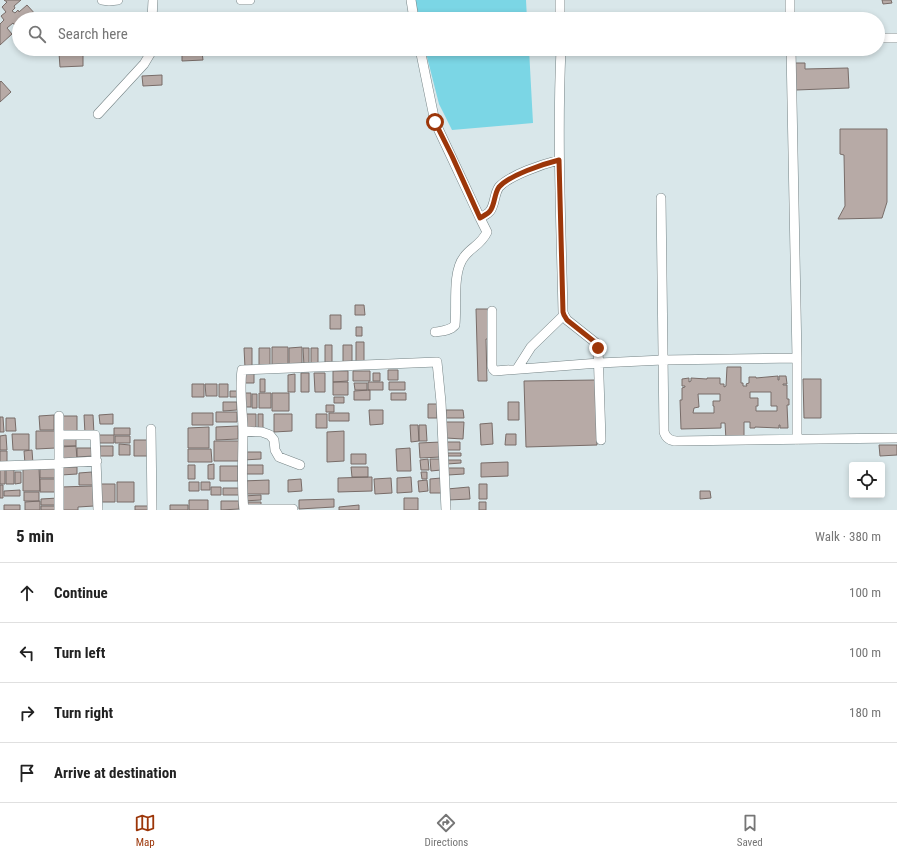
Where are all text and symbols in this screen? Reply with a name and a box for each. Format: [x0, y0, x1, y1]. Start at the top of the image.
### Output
search box [12, 12, 885, 56]
icon: search [26, 23, 48, 45]
text: Search here [58, 25, 128, 43]
route start [426, 113, 444, 131]
route end [589, 339, 607, 357]
map controls [849, 462, 885, 498]
button: locate [849, 462, 885, 498]
text: 5 min [16, 526, 54, 546]
text: Walk · 380 m [815, 529, 881, 544]
icon: ahead [16, 582, 38, 604]
text: Continue [54, 584, 108, 602]
text: 100 m [849, 585, 881, 600]
icon: left [16, 642, 38, 664]
text: Turn left [54, 644, 105, 662]
text: 100 m [849, 645, 881, 660]
icon: right [16, 702, 38, 724]
text: Turn right [54, 704, 113, 722]
text: 180 m [849, 705, 881, 720]
icon: arrive [16, 762, 38, 784]
text: Arrive at destination [54, 764, 177, 782]
tab: Map [134, 812, 156, 849]
tab: Directions [424, 812, 468, 849]
tab: Saved [737, 812, 763, 849]

